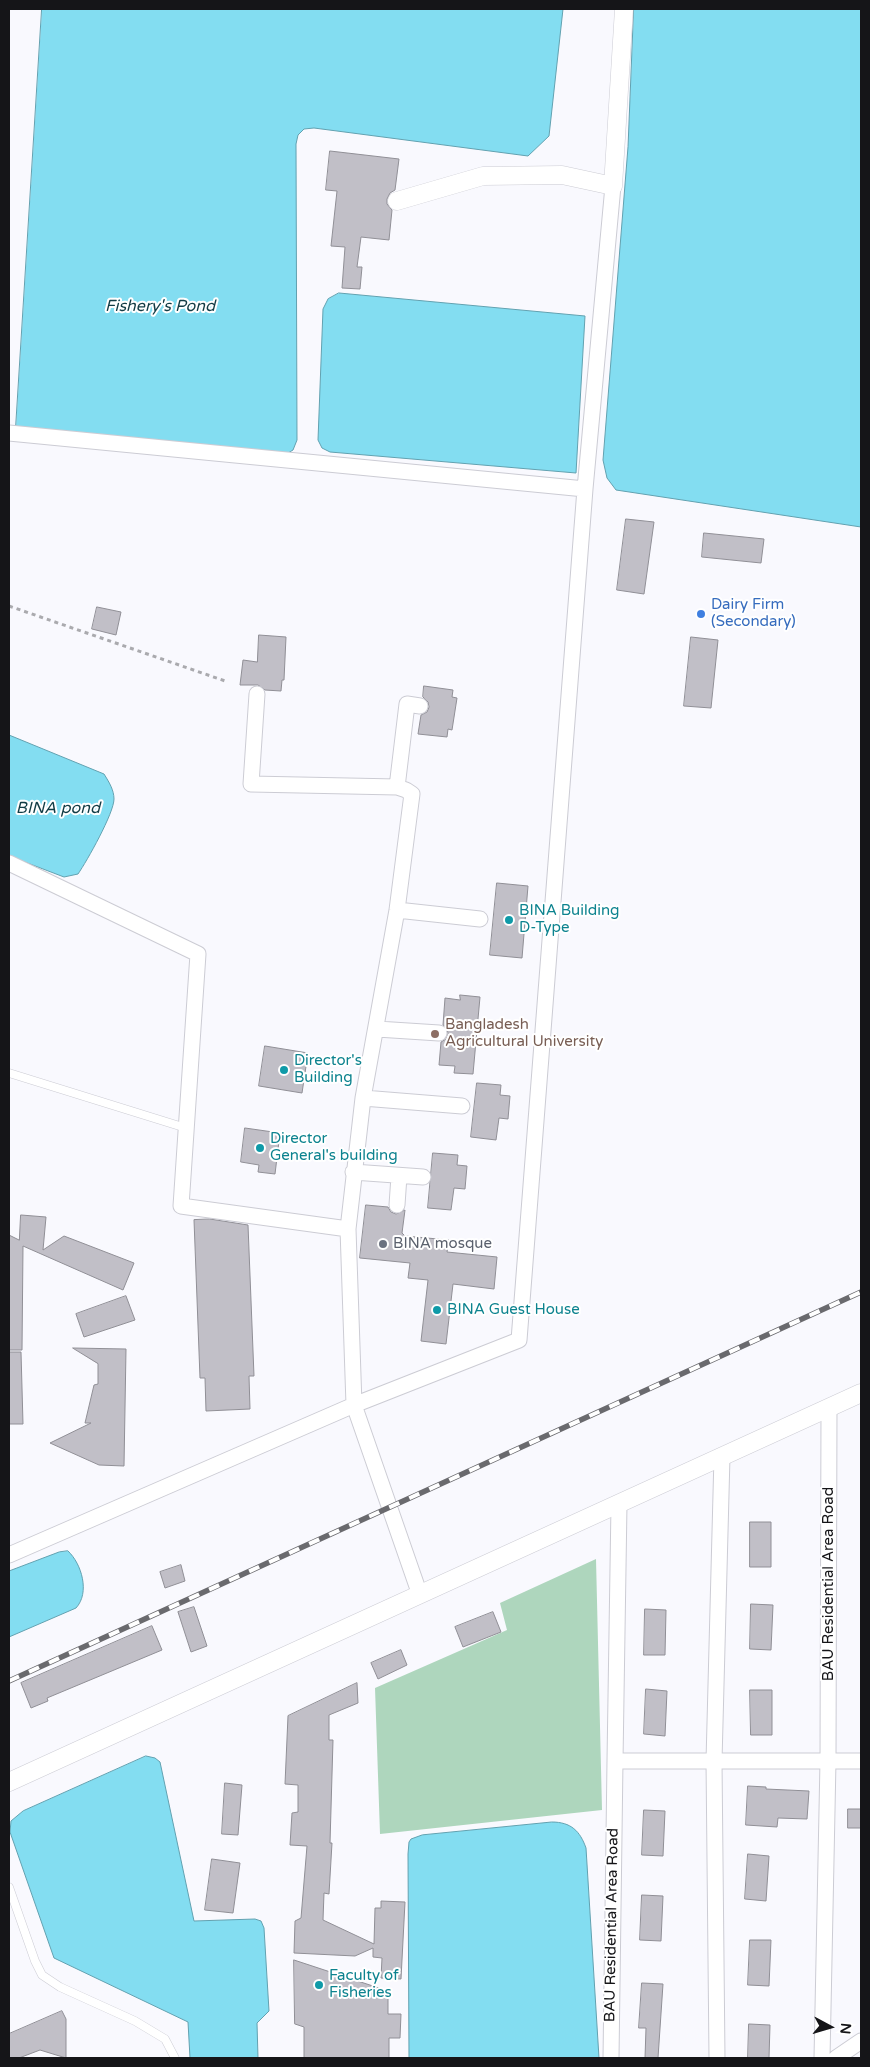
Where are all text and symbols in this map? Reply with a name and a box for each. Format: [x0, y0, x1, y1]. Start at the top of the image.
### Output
water label: Fishery's Pond [105, 297, 215, 317]
place label: Dairy Firm (Secondary) [711, 596, 796, 631]
marker: Dairy Firm (Secondary) [695, 608, 707, 620]
water label: BINA pond [16, 799, 100, 819]
place label: BINA Building D-Type [519, 902, 619, 937]
marker: BINA Building D-Type [503, 914, 515, 926]
place label: Bangladesh Agricultural University [445, 1016, 603, 1051]
marker: Bangladesh Agricultural University [429, 1028, 441, 1040]
place label: Director's Building [294, 1052, 362, 1087]
marker: Director's Building [278, 1064, 290, 1076]
place label: Director General's building [270, 1130, 398, 1165]
marker: Director General's building [254, 1142, 266, 1154]
place label: BINA mosque [393, 1235, 492, 1253]
marker: BINA mosque [377, 1238, 389, 1250]
place label: BINA Guest House [447, 1301, 580, 1319]
marker: BINA Guest House [431, 1304, 443, 1316]
street label: BAU Residential Area Road [820, 1487, 838, 1681]
street label: BAU Residential Area Road [601, 1828, 623, 2022]
place label: Faculty of Fisheries [329, 1967, 399, 2002]
marker: Faculty of Fisheries [313, 1979, 325, 1991]
north arrow [805, 2002, 855, 2052]
text: N [836, 2022, 854, 2035]

